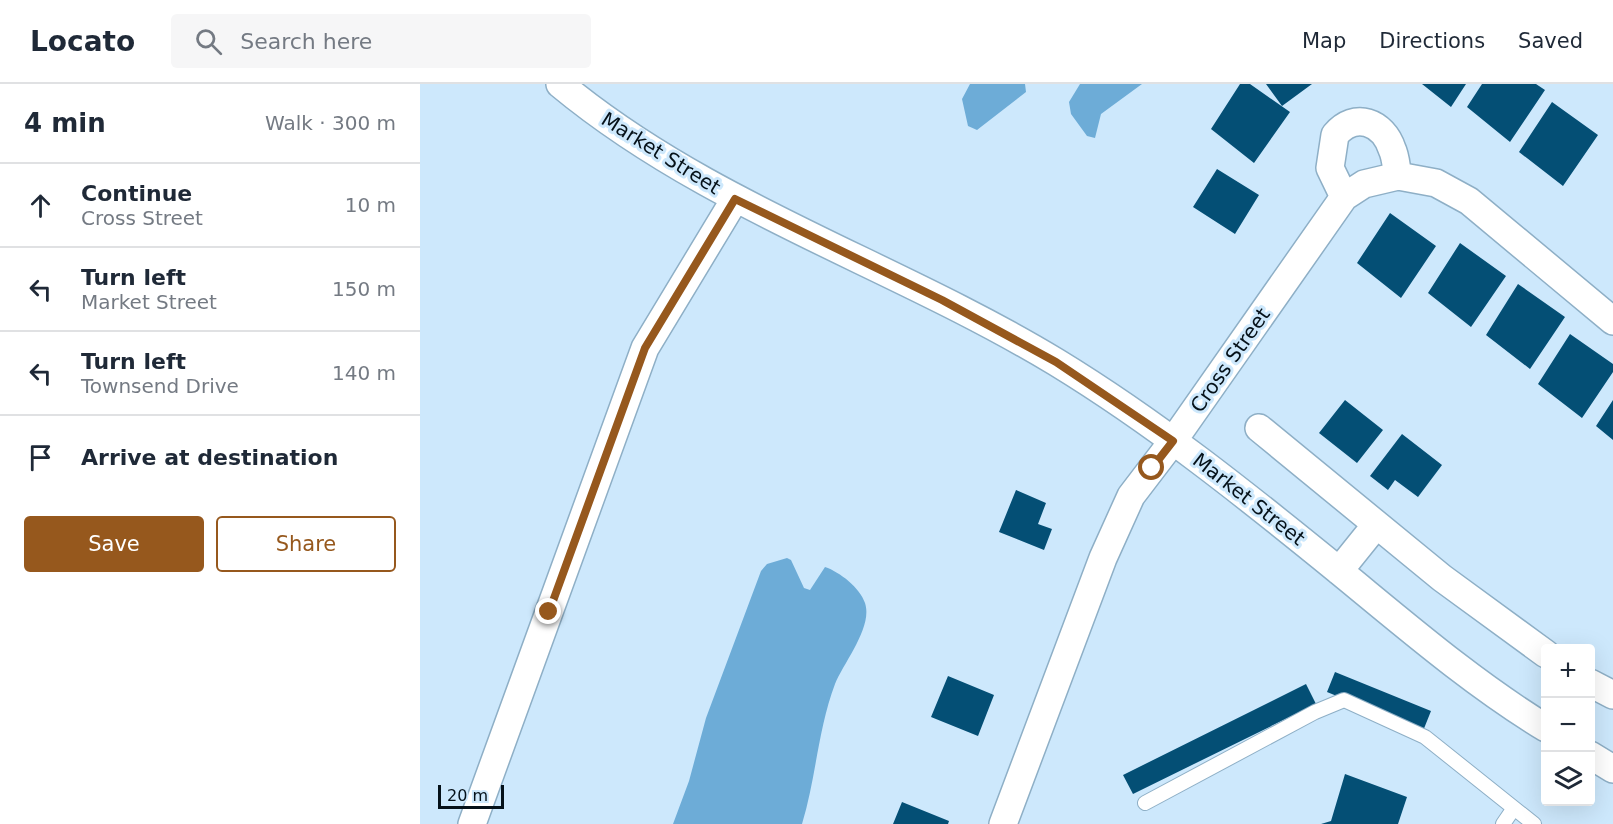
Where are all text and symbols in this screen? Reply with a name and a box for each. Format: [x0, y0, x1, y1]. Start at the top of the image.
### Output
search box [171, 14, 591, 68]
text: Locato [30, 25, 135, 58]
icon: search [192, 25, 225, 58]
text: Search here [240, 29, 372, 54]
text: Map [1302, 29, 1346, 53]
text: Directions [1379, 29, 1485, 53]
text: Saved [1518, 29, 1583, 53]
street label: Market Street [597, 107, 725, 199]
text: 4 min [24, 108, 106, 138]
text: Walk · 300 m [265, 111, 396, 135]
text: Continue [81, 181, 192, 206]
icon: ahead [24, 189, 57, 222]
text: 10 m [345, 193, 396, 217]
text: Cross Street [81, 206, 203, 230]
text: Turn left [81, 265, 186, 290]
icon: left [24, 273, 57, 306]
text: 150 m [332, 277, 396, 301]
text: Market Street [81, 290, 217, 314]
street label: Cross Street [1185, 303, 1275, 417]
text: Turn left [81, 349, 186, 374]
icon: left [24, 357, 57, 390]
text: 140 m [332, 361, 396, 385]
text: Townsend Drive [81, 374, 239, 398]
icon: arrive [24, 441, 57, 474]
text: Arrive at destination [81, 445, 338, 470]
street label: Market Street [1188, 448, 1310, 550]
route start [1138, 454, 1164, 480]
button: Save [24, 516, 204, 572]
button: Share [216, 516, 396, 572]
route end [535, 598, 561, 624]
map controls [1541, 644, 1595, 806]
button: + [1541, 644, 1595, 698]
button: − [1541, 698, 1595, 752]
button: layers [1541, 752, 1595, 806]
scale bar [438, 782, 504, 810]
text: 20 m [447, 786, 488, 805]

